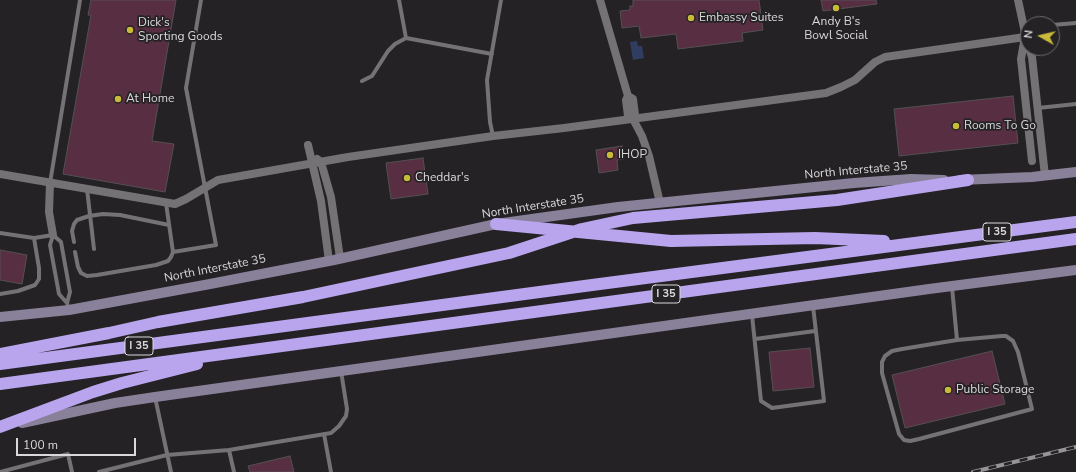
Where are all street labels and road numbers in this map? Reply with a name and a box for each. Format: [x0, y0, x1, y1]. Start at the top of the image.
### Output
street label: North Interstate 35 [804, 159, 908, 183]
street label: North Interstate 35 [481, 192, 585, 222]
road number: I 35 [983, 223, 1011, 241]
street label: North Interstate 35 [163, 252, 267, 286]
road number: I 35 [652, 285, 680, 303]
road number: I 35 [125, 337, 153, 355]

